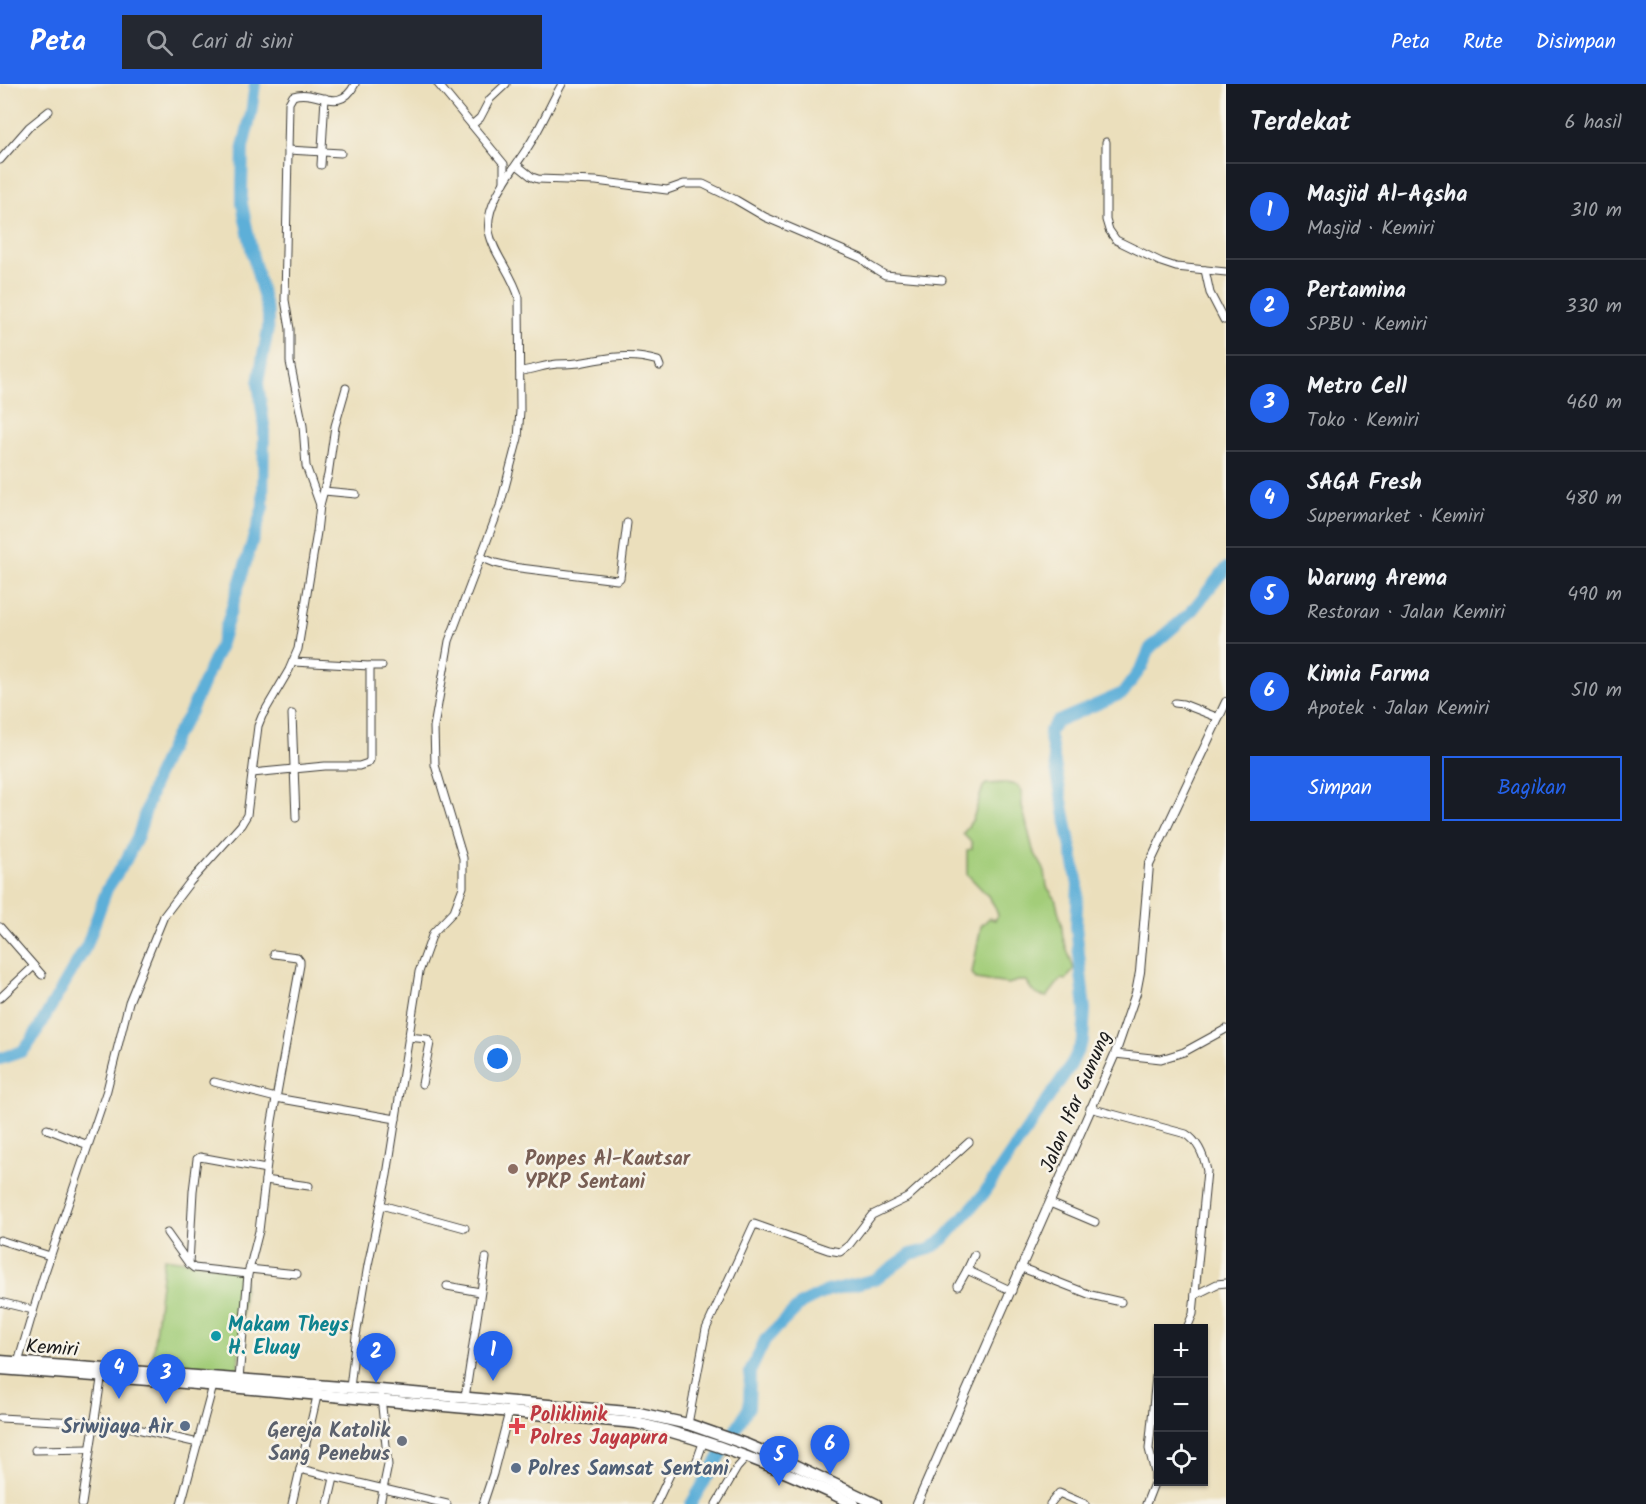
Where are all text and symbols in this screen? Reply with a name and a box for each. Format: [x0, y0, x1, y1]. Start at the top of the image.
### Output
search box [122, 15, 542, 69]
text: Peta [30, 20, 86, 65]
text: Cari di sini [191, 25, 292, 60]
icon: search [143, 26, 176, 59]
text: Peta [1391, 26, 1430, 59]
text: Rute [1463, 26, 1503, 59]
text: Disimpan [1536, 26, 1616, 59]
text: Terdekat [1250, 102, 1351, 144]
text: 6 hasil [1565, 107, 1622, 139]
text: Masjid Al-Aqsha [1307, 178, 1467, 213]
text: 1 [1266, 195, 1273, 227]
text: 310 m [1570, 195, 1622, 227]
text: Masjid · Kemiri [1307, 213, 1434, 245]
text: Pertamina [1307, 274, 1406, 309]
text: 2 [1264, 291, 1275, 323]
text: 330 m [1565, 291, 1622, 323]
text: SPBU · Kemiri [1307, 309, 1427, 341]
text: Metro Cell [1307, 370, 1407, 405]
text: 3 [1264, 387, 1275, 419]
text: 460 m [1566, 387, 1622, 419]
text: Toko · Kemiri [1307, 405, 1419, 437]
text: SAGA Fresh [1307, 466, 1422, 501]
text: 4 [1264, 483, 1275, 515]
text: 480 m [1565, 483, 1622, 515]
text: Supermarket · Kemiri [1307, 501, 1484, 533]
text: Warung Arema [1307, 562, 1447, 597]
text: 5 [1264, 579, 1275, 611]
text: 490 m [1567, 579, 1622, 611]
text: Restoran · Jalan Kemiri [1307, 597, 1505, 629]
text: Kimia Farma [1307, 658, 1430, 693]
text: 6 [1264, 675, 1275, 707]
text: 510 m [1571, 675, 1622, 707]
text: Apotek · Jalan Kemiri [1307, 693, 1489, 725]
button: Simpan [1250, 756, 1430, 821]
button: Bagikan [1442, 756, 1622, 821]
street label: Jalan Ifar Gunung [1032, 1026, 1121, 1178]
your location [483, 1044, 512, 1073]
place label: Ponpes Al-Kautsar YPKP Sentani [525, 1144, 691, 1199]
marker: Ponpes Al-Kautsar YPKP Sentani [506, 1162, 520, 1176]
place label: Makam Theys H. Eluay [228, 1310, 350, 1365]
map controls [1154, 1324, 1208, 1486]
button: + [1154, 1324, 1208, 1378]
marker: Makam Theys H. Eluay [209, 1329, 223, 1343]
street label: Kemiri [24, 1331, 81, 1367]
pin: 1 [474, 1332, 512, 1381]
pin: 2 [356, 1334, 395, 1383]
pin: 4 [100, 1350, 138, 1399]
pin: 3 [146, 1354, 186, 1404]
button: − [1154, 1378, 1208, 1432]
place label: Poliklinik Polres Jayapura [530, 1400, 668, 1455]
place label: Sriwijaya Air [61, 1412, 174, 1444]
place label: Gereja Katolik Sang Penebus [267, 1416, 391, 1471]
marker: Poliklinik Polres Jayapura [508, 1417, 526, 1435]
marker: Sriwijaya Air [178, 1419, 192, 1433]
pin: 6 [810, 1426, 850, 1475]
button: locate [1154, 1432, 1208, 1486]
marker: Gereja Katolik Sang Penebus [395, 1434, 409, 1448]
pin: 5 [760, 1436, 798, 1486]
place label: Polres Samsat Sentani [528, 1454, 730, 1486]
marker: Polres Samsat Sentani [509, 1461, 523, 1475]

